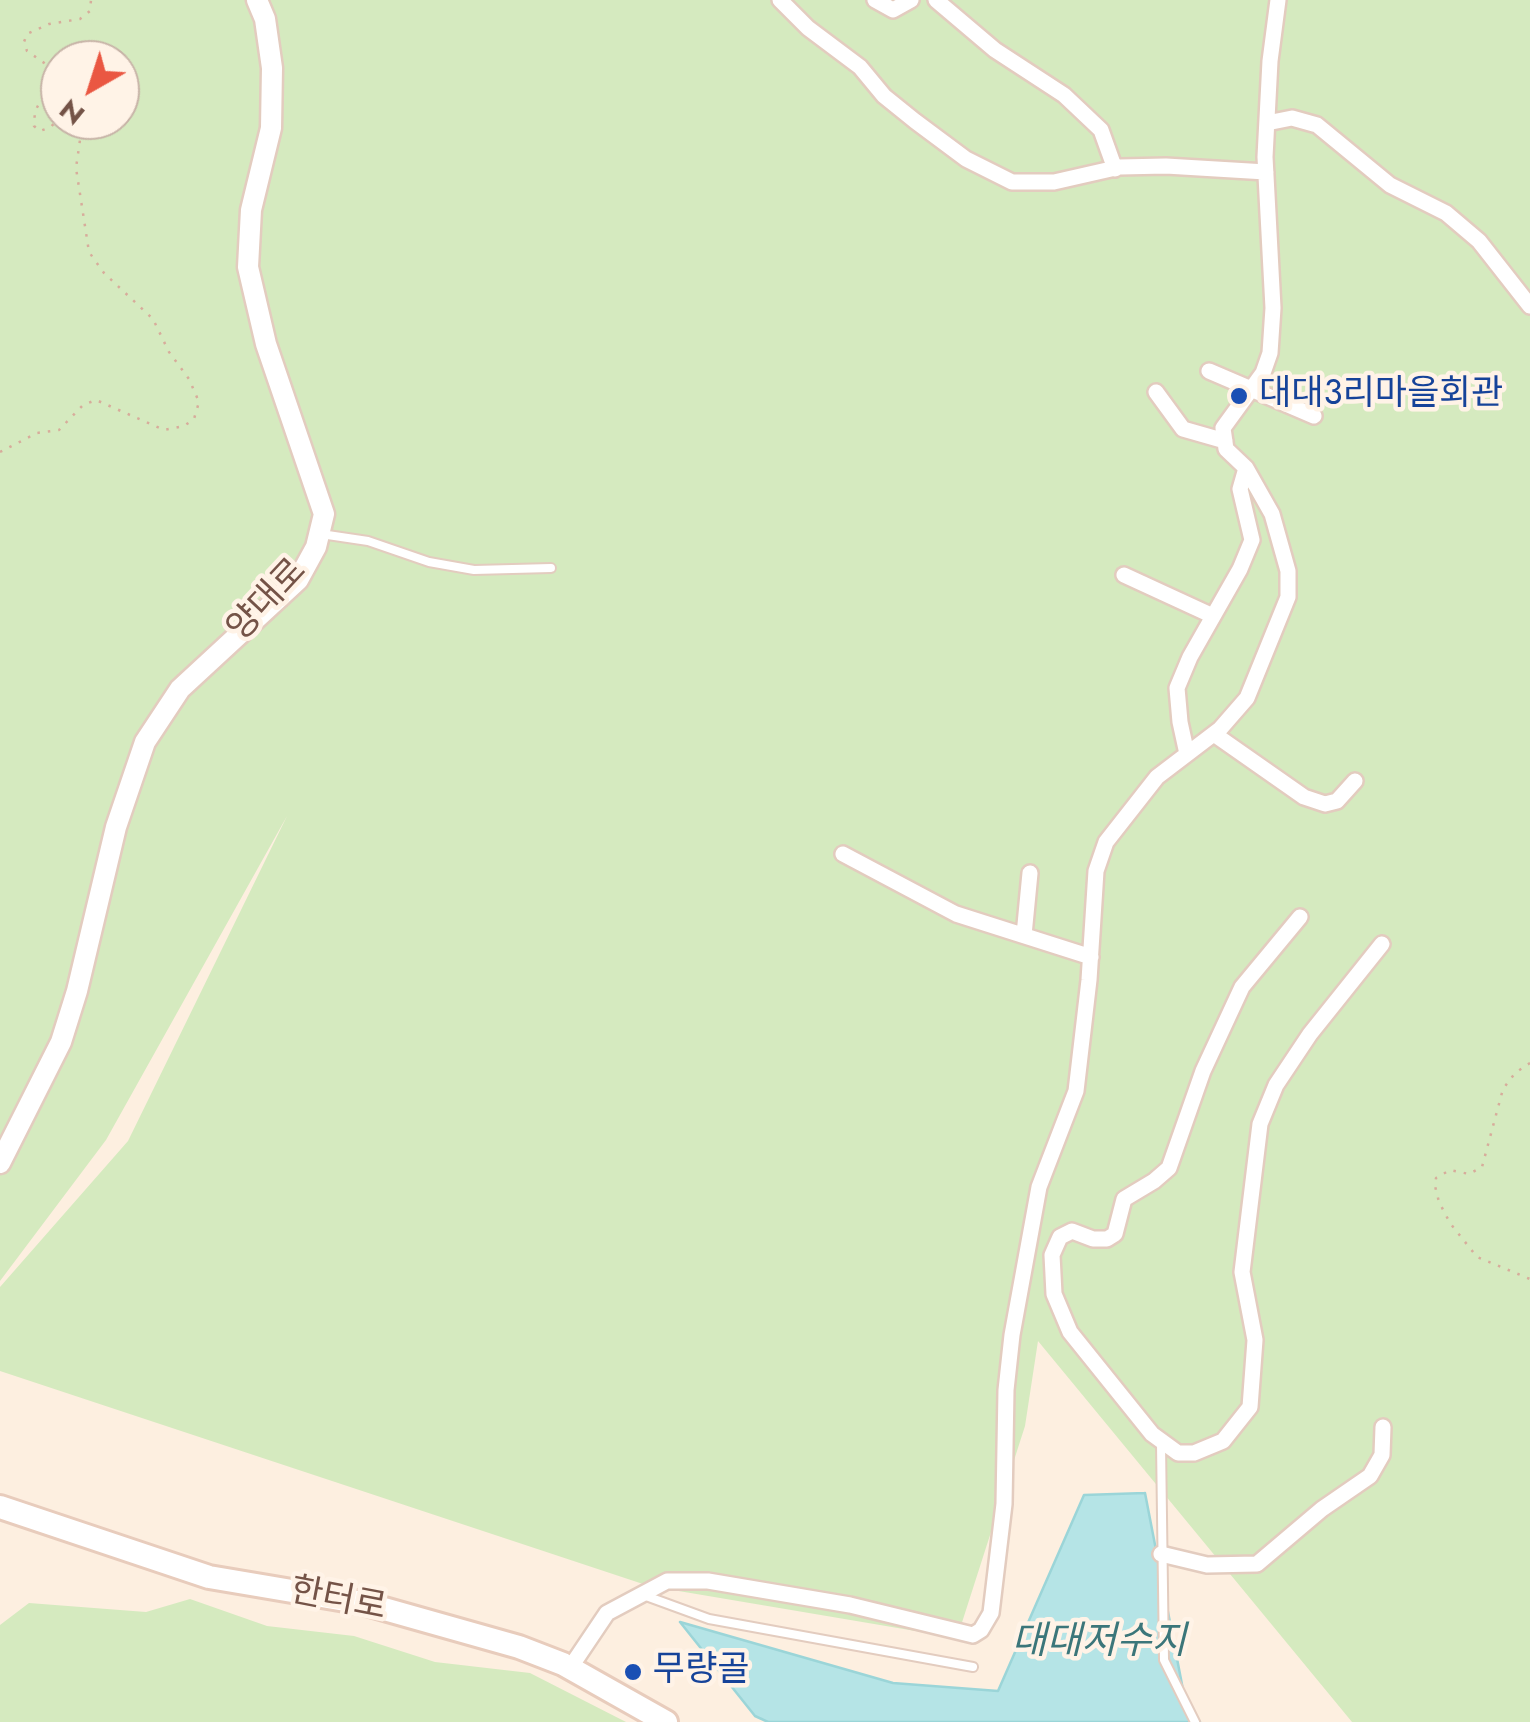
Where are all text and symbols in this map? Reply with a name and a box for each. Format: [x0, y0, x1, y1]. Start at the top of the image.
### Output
north arrow [40, 40, 140, 140]
text: N [51, 89, 94, 135]
place label: 대대3리마을회관 [1259, 375, 1504, 417]
marker: 대대3리마을회관 [1228, 385, 1250, 407]
street label: 양대로 [220, 551, 316, 651]
street label: 한터로 [287, 1571, 389, 1631]
water label: 대대저수지 [1012, 1621, 1186, 1667]
place label: 무량골 [653, 1651, 750, 1693]
marker: 무량골 [622, 1661, 644, 1683]

